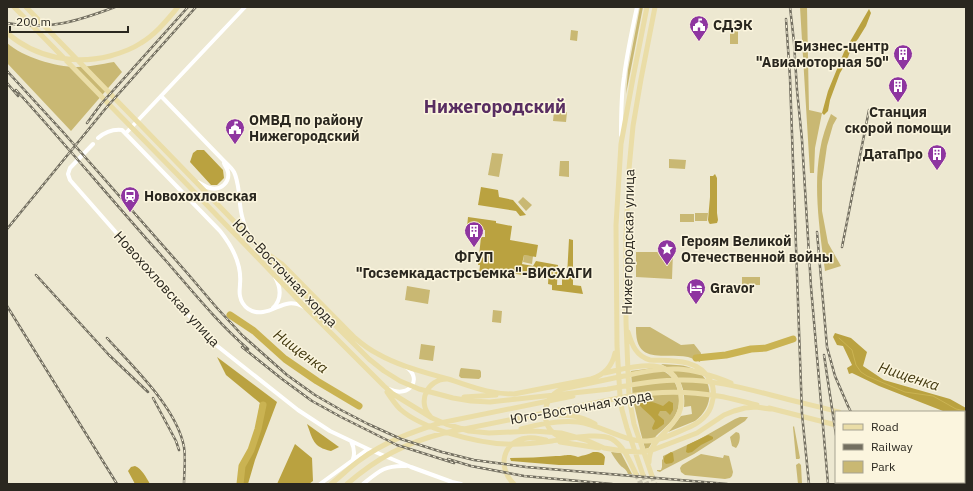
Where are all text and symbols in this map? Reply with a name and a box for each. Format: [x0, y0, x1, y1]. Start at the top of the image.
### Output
scale bar [10, 8, 128, 34]
text: 200 m [16, 14, 51, 29]
public building icon: СДЭК [688, 14, 710, 42]
place label: СДЭК [713, 16, 752, 34]
place label: Бизнес-центр "Авиамоторная 50" [756, 37, 889, 71]
building icon: Бизнес-центр "Авиамоторная 50" [892, 43, 914, 71]
building icon: Станция скорой помощи [887, 75, 909, 103]
district label: Нижегородский [424, 95, 566, 118]
place label: Станция скорой помощи [845, 103, 951, 137]
place label: ОМВД по району Нижегородский [249, 111, 364, 145]
public building icon: ОМВД по району Нижегородский [224, 117, 246, 145]
building icon: ДатаПро [926, 143, 948, 171]
place label: ДатаПро [863, 145, 923, 163]
street label: Нижегородская улица [618, 168, 638, 315]
station icon: Новохохловская [119, 185, 141, 213]
place label: Новохохловская [144, 187, 257, 205]
street label: Юго-Восточная хорда [229, 215, 342, 331]
building icon: ФГУП "Госземкадастрсъемка"-ВИСХАГИ [463, 220, 485, 248]
street label: Новохохловская улица [110, 227, 224, 351]
place label: Героям Великой Отечественной войны [681, 232, 833, 266]
place icon: Героям Великой Отечественной войны [656, 238, 678, 266]
place label: ФГУП "Госземкадастрсъемка"-ВИСХАГИ [356, 248, 592, 282]
hotel icon: Gravor [685, 277, 707, 305]
place label: Gravor [710, 279, 755, 297]
water label: Нищенка [270, 325, 332, 377]
water label: Нищенка [876, 357, 942, 395]
street label: Юго-Восточная хорда [509, 386, 654, 428]
legend [835, 411, 965, 483]
text: Road [871, 419, 899, 434]
text: Railway [871, 439, 913, 454]
text: Park [871, 459, 896, 474]

